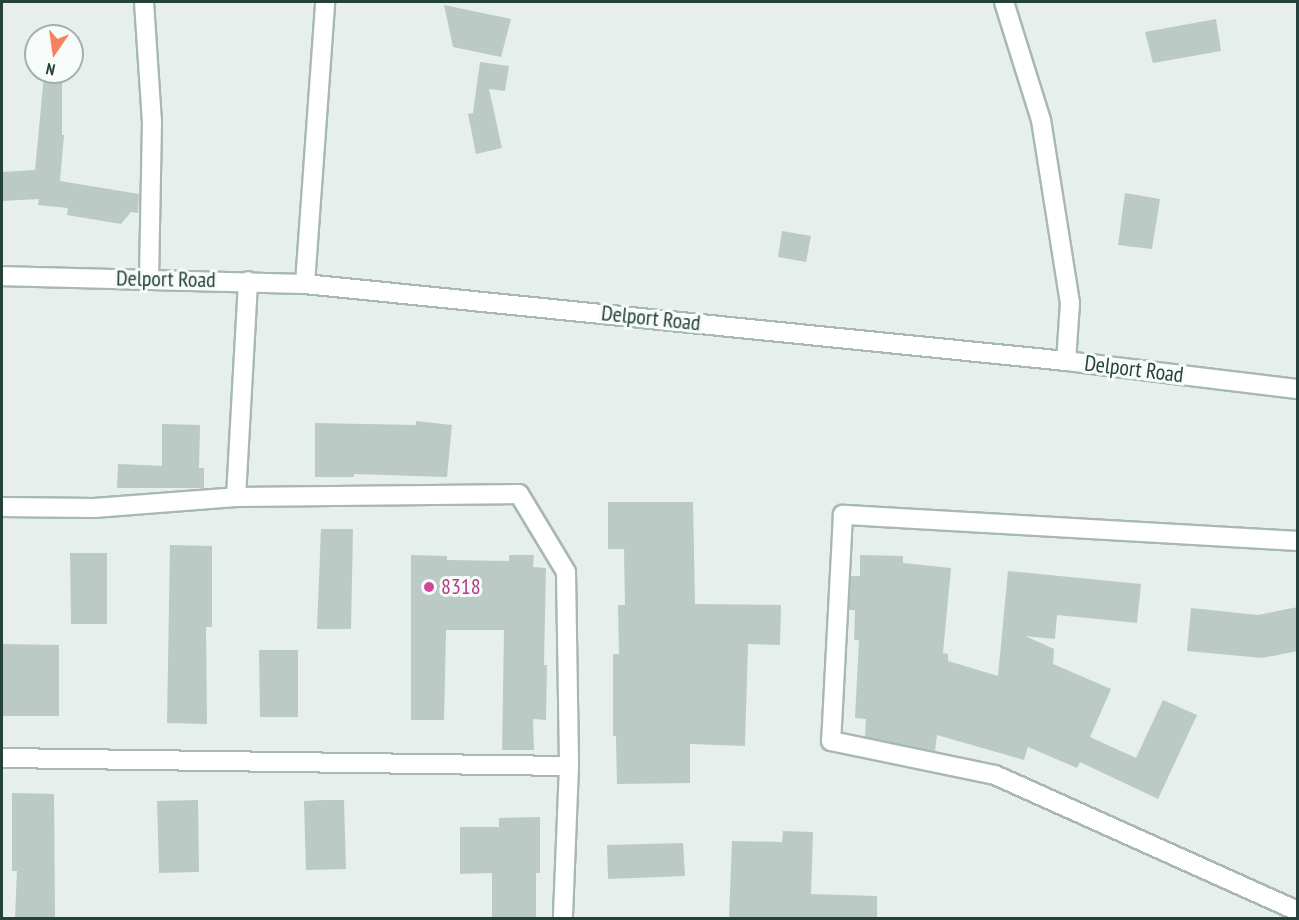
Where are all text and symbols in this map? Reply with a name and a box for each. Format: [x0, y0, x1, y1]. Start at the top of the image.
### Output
north arrow [24, 24, 84, 84]
text: N [44, 59, 57, 80]
street label: Delport Road [116, 265, 216, 293]
street label: Delport Road [600, 300, 702, 336]
street label: Delport Road [1083, 350, 1185, 388]
place label: 8318 [441, 574, 481, 600]
marker: 8318 [422, 580, 436, 594]

